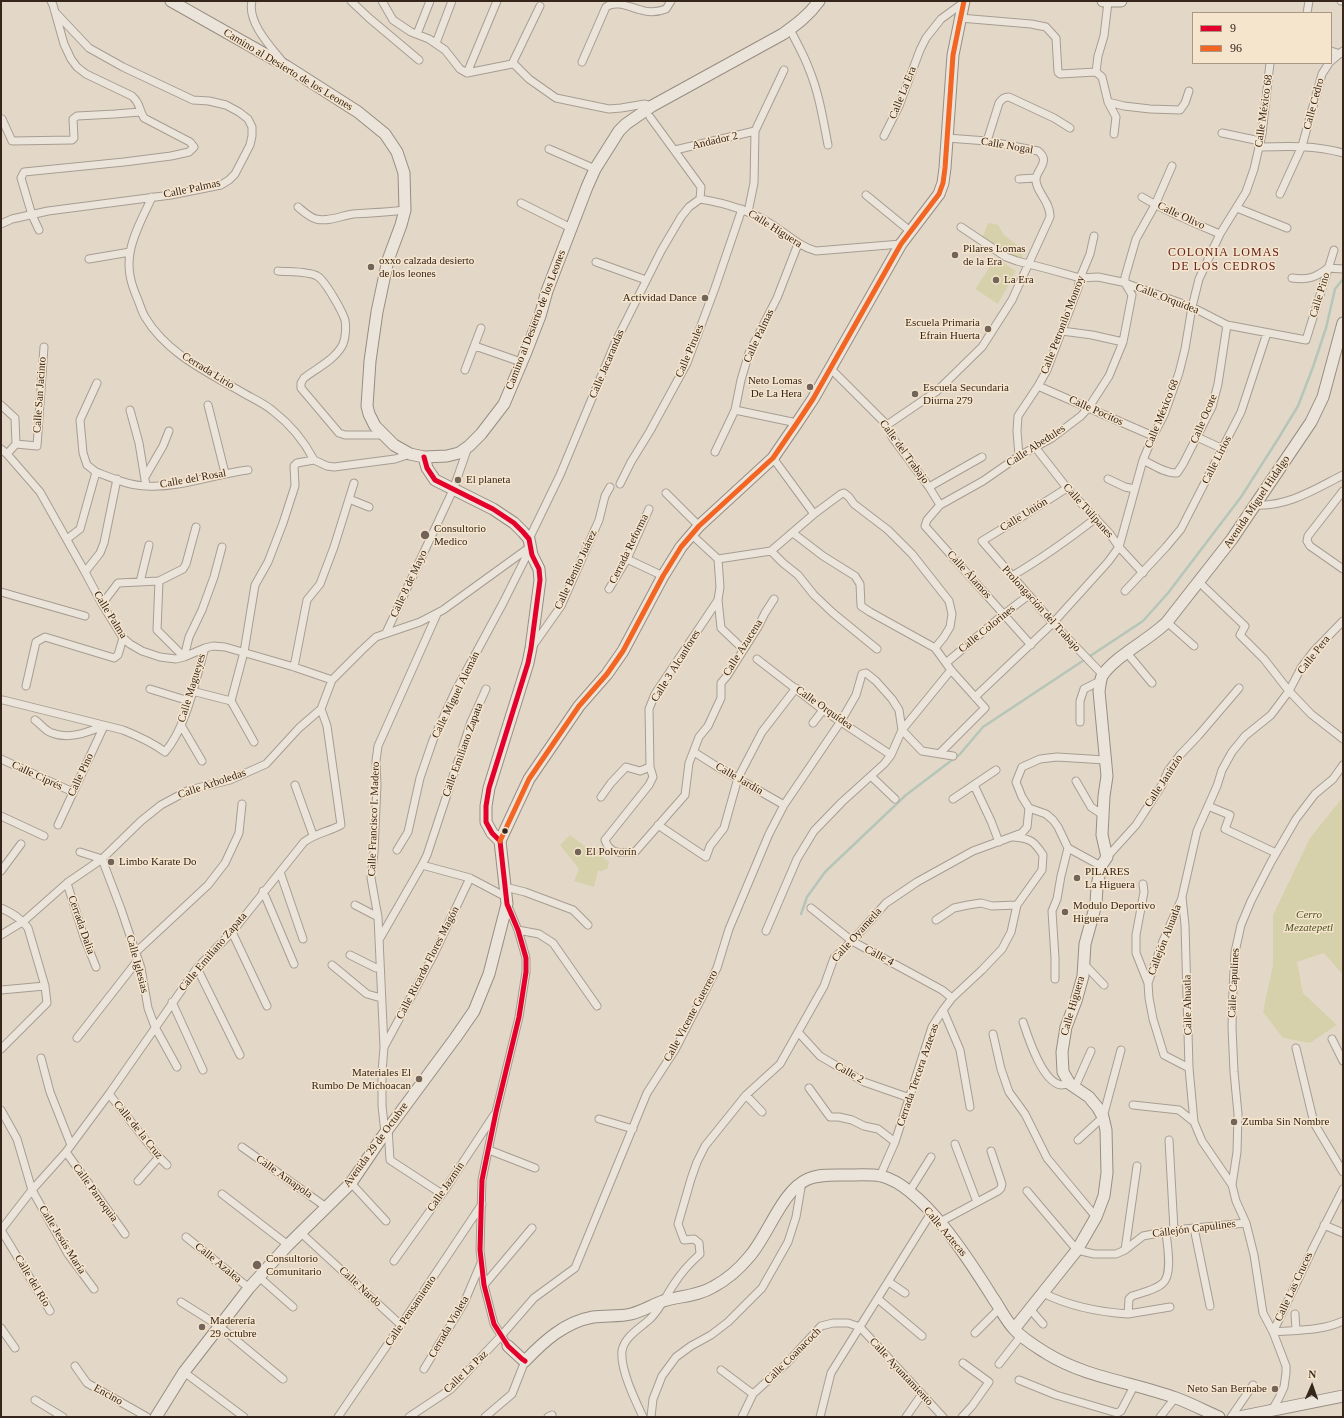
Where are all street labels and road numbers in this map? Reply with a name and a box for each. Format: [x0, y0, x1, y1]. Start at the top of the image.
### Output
street label: Camino al Desierto de los Leones [221, 26, 355, 114]
street label: Calle La Era [886, 65, 920, 121]
street label: Calle México 68 [1252, 74, 1276, 148]
street label: Calle Cedro [1301, 77, 1327, 131]
street label: Andador 2 [691, 129, 739, 153]
street label: Calle Nogal [980, 135, 1034, 157]
street label: Calle Palmas [162, 177, 222, 201]
street label: Calle Olivo [1155, 199, 1207, 233]
street label: Calle Higuera [745, 207, 805, 251]
street label: Camino al Desierto de los Leones [503, 248, 569, 392]
street label: Calle Pino [1307, 271, 1333, 319]
street label: Calle Petronilo Monroy [1038, 274, 1088, 376]
street label: Calle Orquídea [1133, 281, 1201, 317]
street label: Calle Palmas [741, 307, 777, 365]
street label: Calle Pirules [673, 322, 707, 380]
street label: Calle Jacarandas [587, 328, 627, 400]
street label: Cerrada Lirio [179, 350, 237, 392]
street label: Calle San Jacinto [31, 356, 49, 434]
street label: Calle México 68 [1142, 378, 1182, 450]
street label: Calle Ocote [1188, 392, 1220, 446]
street label: Calle Pocitos [1067, 393, 1125, 429]
street label: Calle del Trabajo [876, 417, 932, 487]
street label: Calle Abedules [1004, 422, 1068, 470]
street label: Calle Lirios [1199, 434, 1235, 486]
street label: Avenida Miguel Hidalgo [1221, 453, 1293, 551]
street label: Calle del Rosal [159, 467, 227, 491]
street label: Calle Tulipanes [1060, 481, 1116, 541]
street label: Calle Unión [998, 495, 1050, 535]
street label: Cerrada Reforma [606, 512, 652, 586]
street label: Calle Benito Juárez [552, 528, 600, 612]
street label: Calle 8 de Mayo [388, 548, 430, 620]
street label: Calle Álamos [944, 548, 994, 602]
street label: Prolongación del Trabajo [999, 563, 1083, 655]
street label: Calle Palma [90, 589, 130, 641]
street label: Calle Colorines [956, 602, 1018, 656]
street label: Calle Azucena [720, 617, 766, 679]
street label: Calle 3 Alcanfores [649, 628, 703, 704]
street label: Calle Pera [1295, 633, 1333, 677]
street label: Calle Miguel Alemán [429, 649, 483, 741]
street label: Calle Magueyes [175, 652, 209, 724]
street label: Calle Orquídea [793, 683, 855, 733]
street label: Calle Emiliano Zapata [440, 701, 486, 799]
street label: Calle Pino [65, 751, 97, 799]
street label: Calle Janitzio [1142, 752, 1186, 810]
street label: Calle Ciprés [9, 758, 65, 794]
street label: Calle Jardín [713, 760, 765, 798]
street label: Calle Francisco I. Madero [365, 761, 383, 877]
street label: Calle Arboledas [176, 766, 248, 802]
street label: Cerrada Dalia [65, 894, 97, 956]
street label: Callejón Ahuatla [1145, 903, 1185, 977]
street label: Calle Ricardo Flores Magón [394, 904, 462, 1022]
street label: Calle Oyametla [829, 905, 885, 965]
street label: Calle Emiliano Zapata [176, 910, 250, 994]
street label: Calle Iglesias [123, 934, 151, 994]
street label: Calle 4 [862, 943, 896, 969]
street label: Calle Capulines [1226, 948, 1242, 1018]
street label: Calle Vicente Guerrero [661, 968, 721, 1064]
street label: Calle Ahuatla [1181, 974, 1195, 1036]
street label: Calle Higuera [1058, 975, 1088, 1037]
street label: Cerrada Tercera Aztecas [894, 1022, 942, 1128]
street label: Calle 2 [832, 1059, 866, 1087]
street label: Calle de la Cruz [110, 1098, 166, 1162]
street label: Avenida 29 de Octubre [341, 1100, 411, 1190]
street label: Calle Amapola [253, 1153, 315, 1201]
street label: Calle Jazmín [425, 1160, 467, 1214]
street label: Calle Parroquia [69, 1161, 121, 1225]
street label: Calle Jesús María [36, 1203, 88, 1277]
street label: Calle Aztecas [920, 1204, 970, 1260]
street label: Callejón Capulines [1152, 1217, 1236, 1241]
street label: Calle Azalea [192, 1240, 244, 1286]
street label: Calle Las Cruces [1272, 1250, 1316, 1324]
street label: Calle del Río [11, 1253, 53, 1309]
street label: Calle Nardo [336, 1264, 384, 1310]
street label: Calle Pensamiento [383, 1273, 439, 1349]
street label: Cerrada Violeta [426, 1294, 472, 1360]
street label: Calle Coanacoch [762, 1325, 824, 1387]
street label: Calle Ayuntamiento [866, 1335, 936, 1409]
street label: Calle La Paz [441, 1348, 491, 1396]
street label: Encino [91, 1382, 125, 1408]

